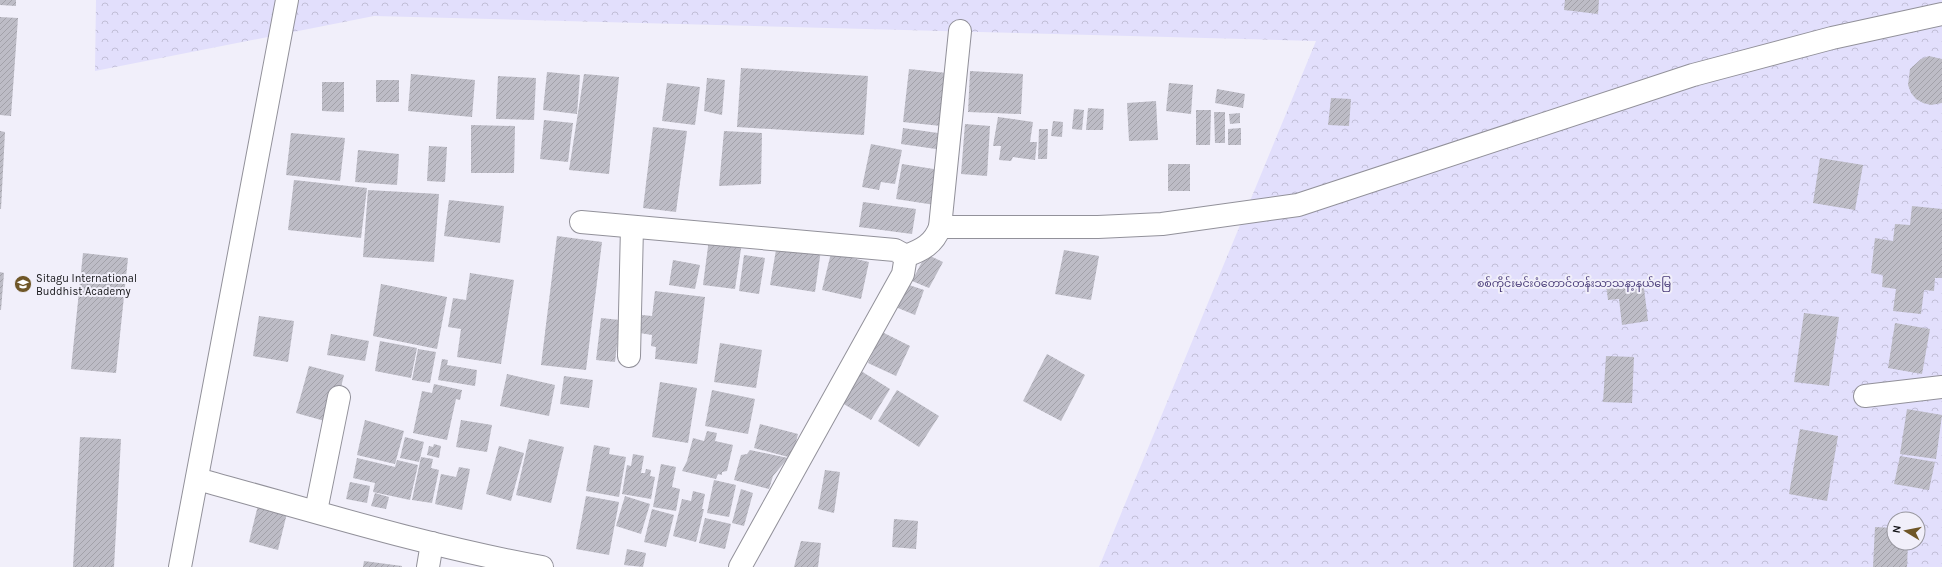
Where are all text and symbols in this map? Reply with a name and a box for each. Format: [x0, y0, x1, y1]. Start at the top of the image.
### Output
place label: Sitagu International Buddhist Academy [36, 272, 137, 298]
school or university icon: Sitagu International Buddhist Academy [13, 274, 33, 294]
park label: စစ်ကိုင်းမင်းဝံတောင်တန်းသာသနာ့နယ်မြေ [1477, 276, 1671, 292]
north arrow [1886, 511, 1926, 551]
text: N [1890, 524, 1904, 534]

